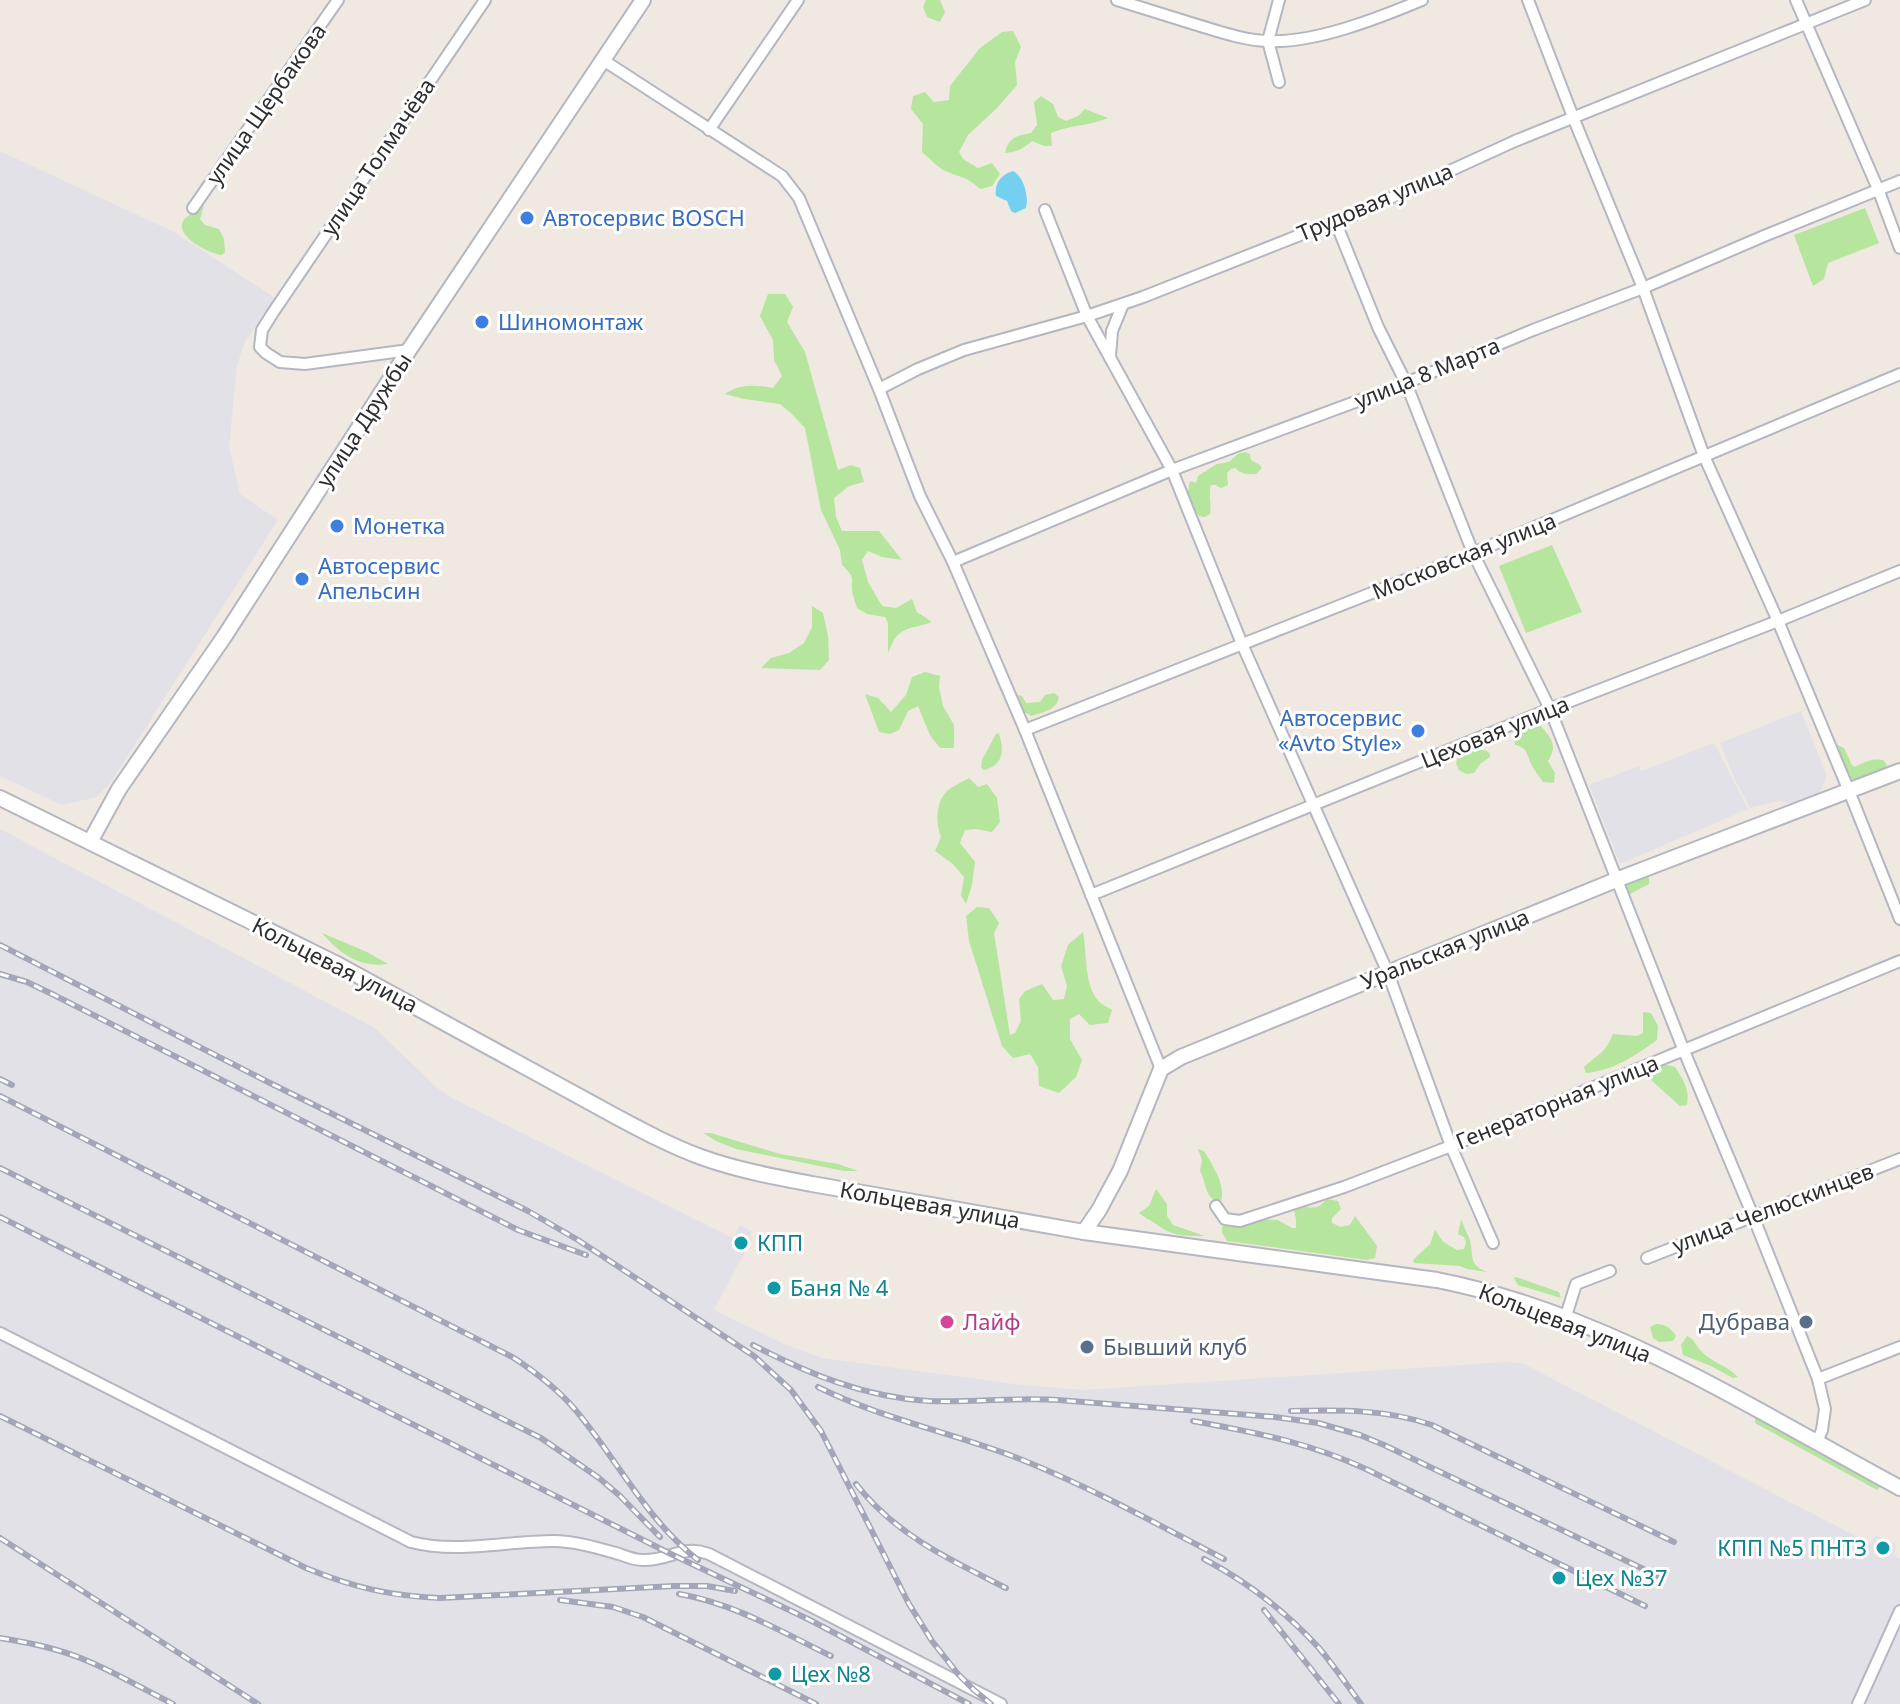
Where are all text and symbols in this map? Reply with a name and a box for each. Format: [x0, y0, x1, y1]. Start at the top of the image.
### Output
street label: улица Щербакова [198, 17, 332, 190]
street label: улица Толмачёва [313, 72, 441, 241]
street label: Трудовая улица [1292, 155, 1457, 247]
place label: Автосервис BOSCH [543, 202, 745, 232]
marker: Автосервис BOSCH [518, 209, 536, 227]
place label: Шиномонтаж [498, 306, 644, 336]
marker: Шиномонтаж [473, 313, 491, 331]
street label: улица 8 Марта [1350, 329, 1504, 415]
street label: улица Дружбы [308, 346, 418, 492]
street label: Московская улица [1367, 505, 1560, 606]
place label: Монетка [353, 510, 445, 540]
marker: Монетка [328, 517, 346, 535]
place label: Автосервис Апельсин [318, 550, 440, 605]
marker: Автосервис Апельсин [293, 570, 311, 588]
street label: Цеховая улица [1416, 688, 1573, 774]
place label: Автосервис «Avto Style» [1278, 702, 1402, 757]
marker: Автосервис «Avto Style» [1409, 722, 1427, 740]
street label: Уральская улица [1356, 901, 1533, 995]
street label: Кольцевая улица [247, 909, 423, 1019]
street label: Генераторная улица [1451, 1047, 1663, 1156]
street label: улица Челюскинцев [1668, 1155, 1878, 1259]
street label: Кольцевая улица [838, 1173, 1023, 1235]
place label: КПП [757, 1227, 803, 1257]
marker: КПП [732, 1234, 750, 1252]
place label: Баня № 4 [790, 1272, 889, 1302]
street label: Кольцевая улица [1475, 1275, 1656, 1369]
marker: Баня № 4 [765, 1279, 783, 1297]
place label: Лайф [963, 1306, 1020, 1336]
place label: Дубрава [1699, 1306, 1790, 1336]
marker: Лайф [938, 1313, 956, 1331]
marker: Дубрава [1797, 1313, 1815, 1331]
place label: Бывший клуб [1103, 1331, 1247, 1361]
marker: Бывший клуб [1078, 1338, 1096, 1356]
place label: КПП №5 ПНТЗ [1717, 1532, 1867, 1562]
marker: КПП №5 ПНТЗ [1874, 1539, 1892, 1557]
place label: Цех №37 [1575, 1562, 1668, 1592]
marker: Цех №37 [1550, 1569, 1568, 1587]
place label: Цех №8 [791, 1658, 871, 1688]
marker: Цех №8 [766, 1665, 784, 1683]

